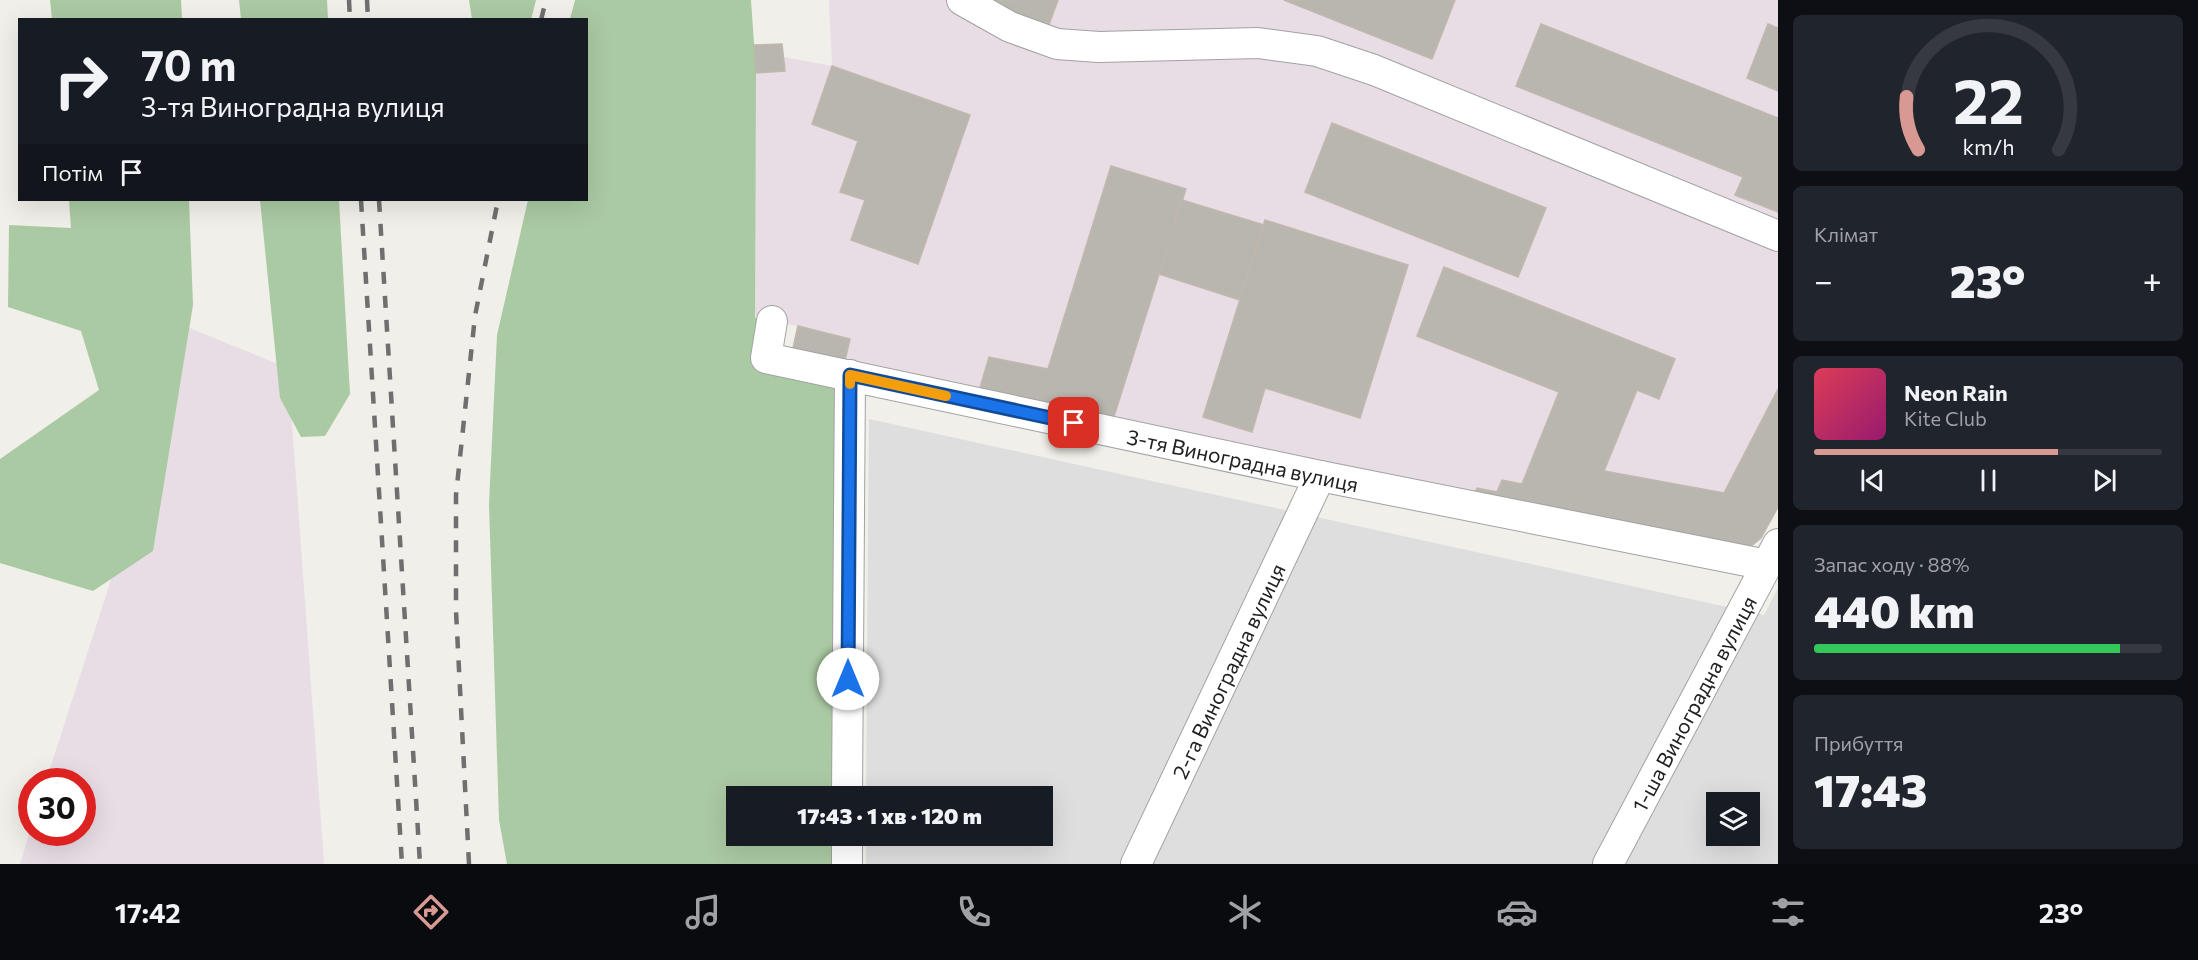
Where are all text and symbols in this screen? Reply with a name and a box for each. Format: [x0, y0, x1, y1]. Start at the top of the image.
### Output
text: 70 m [141, 38, 236, 90]
icon: right [42, 42, 120, 120]
text: 22 [1952, 61, 2024, 137]
text: 3-тя Виноградна вулиця [141, 90, 445, 123]
text: km/h [1962, 133, 2014, 159]
icon: arrive [115, 156, 148, 189]
text: Потім [42, 159, 103, 186]
text: Клімат [1814, 222, 1878, 246]
text: 23° [1950, 252, 2026, 307]
text: − [1814, 259, 1833, 300]
text: + [2143, 259, 2162, 300]
text: Neon Rain [1904, 379, 2008, 406]
pin [1048, 397, 1099, 448]
icon: arrive [1057, 406, 1090, 439]
text: Kite Club [1904, 406, 1987, 430]
street label: 3-тя Виноградна вулиця [1125, 423, 1361, 496]
icon: previous [1856, 464, 1889, 497]
icon: pause [1972, 464, 2005, 497]
icon: next [2088, 464, 2121, 497]
text: Запас ходу · 88% [1814, 552, 1970, 576]
street label: 2-га Виноградна вулиця [1166, 559, 1289, 782]
text: 440 km [1814, 582, 1975, 637]
street label: 1-ша Виноградна вулиця [1626, 591, 1761, 815]
position arrow [816, 647, 880, 711]
text: Прибуття [1814, 731, 1904, 755]
text: 17:43 [1814, 761, 1927, 816]
speed limit sign: 30 [18, 768, 96, 846]
map controls [1706, 792, 1760, 846]
button: layers [1706, 792, 1760, 846]
text: 17:43 · 1 хв · 120 m [797, 802, 982, 829]
icon: directions [410, 891, 452, 933]
icon: music [682, 891, 724, 933]
icon: phone [953, 891, 995, 933]
icon: climate [1224, 891, 1266, 933]
icon: car [1496, 891, 1538, 933]
icon: filters [1767, 891, 1809, 933]
text: 17:42 [115, 896, 181, 929]
text: 23° [2039, 896, 2083, 929]

